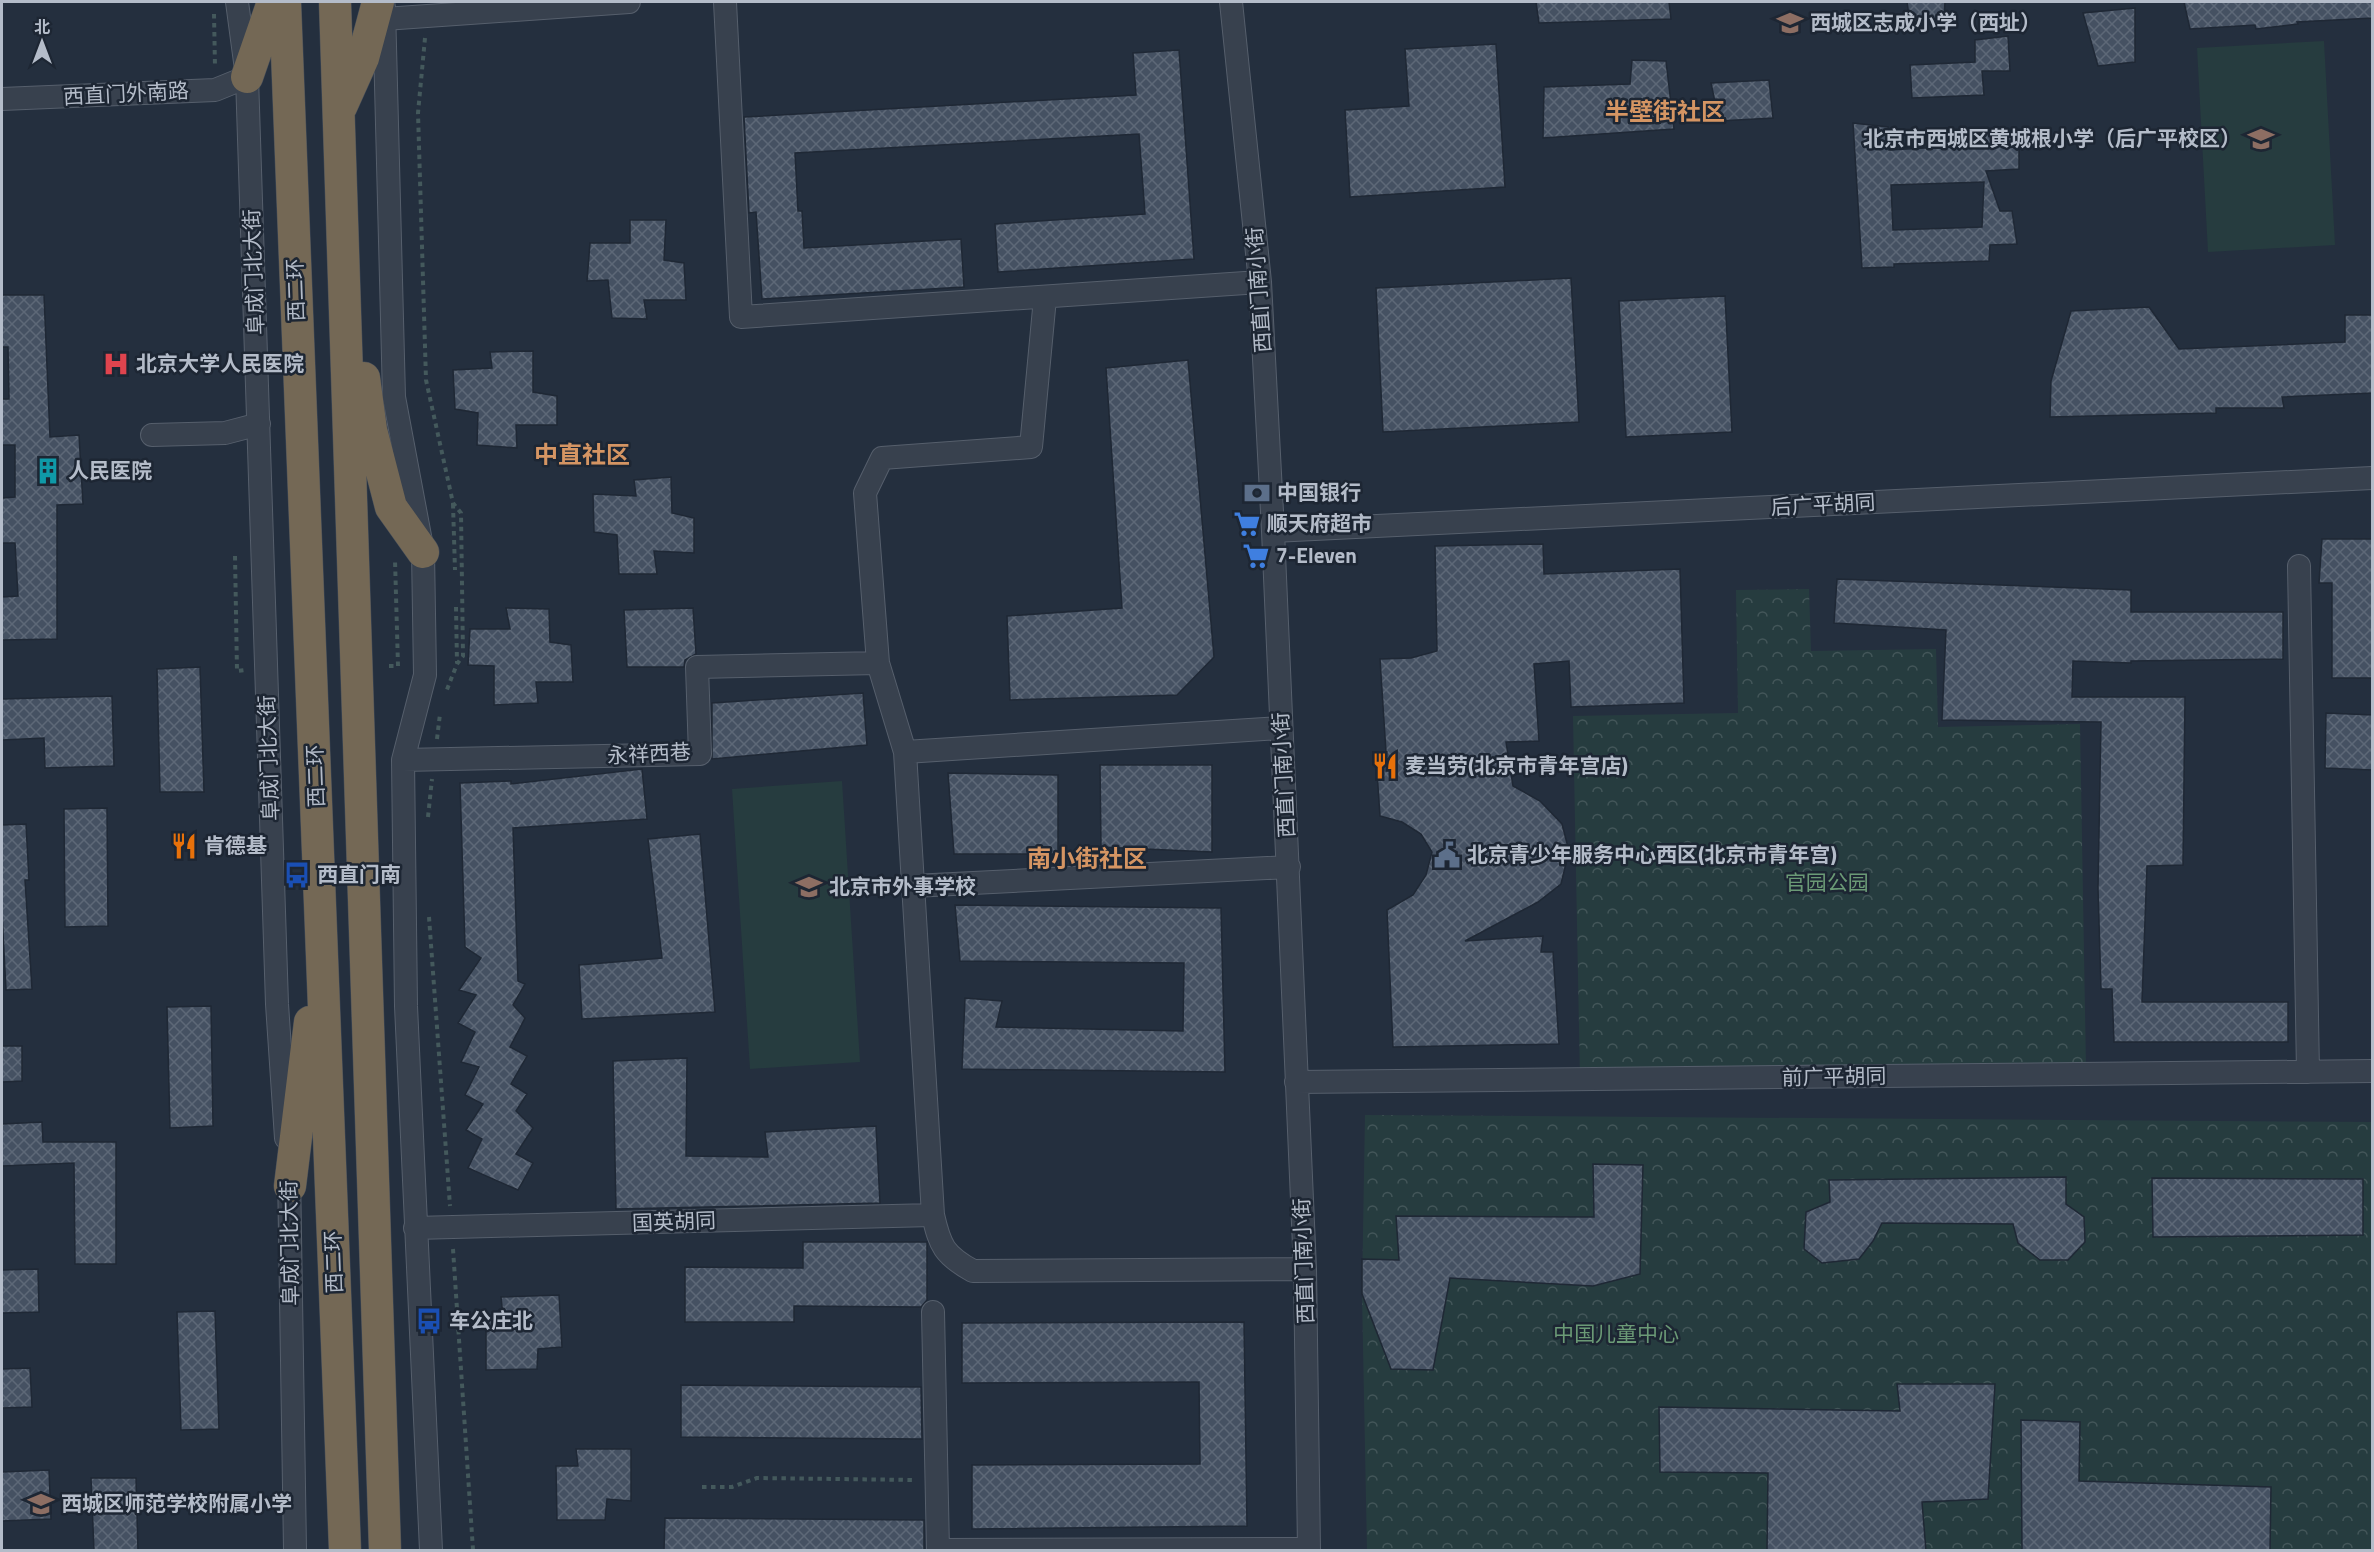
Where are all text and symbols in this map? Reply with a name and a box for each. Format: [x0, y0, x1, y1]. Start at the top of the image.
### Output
place label: 西城区志成小学（西址） [1810, 6, 2041, 38]
school or university icon: 西城区志成小学（西址） [1775, 8, 1805, 38]
north arrow [12, 12, 72, 72]
text: 北 [34, 15, 50, 39]
street label: 西直门外南路 [62, 74, 190, 112]
district label: 半壁街社区 [1605, 93, 1725, 129]
place label: 北京市西城区黄城根小学（后广平校区） [1863, 122, 2241, 154]
school or university icon: 北京市西城区黄城根小学（后广平校区） [2246, 124, 2276, 154]
street label: 阜成门北大街 [235, 209, 271, 336]
street label: 西直门南小街 [1238, 226, 1278, 354]
street label: 西二环 [278, 258, 312, 322]
place label: 北京大学人民医院 [136, 347, 304, 379]
hospital icon: 北京大学人民医院 [101, 349, 131, 379]
district label: 中直社区 [534, 436, 630, 472]
place label: 人民医院 [68, 454, 152, 486]
building icon: 人民医院 [33, 456, 63, 486]
place label: 中国银行 [1277, 476, 1361, 508]
bank icon: 中国银行 [1242, 478, 1272, 508]
street label: 后广平胡同 [1770, 485, 1876, 523]
place label: 顺天府超市 [1267, 507, 1372, 539]
supermarket icon: 顺天府超市 [1232, 509, 1262, 539]
place label: 7-Eleven [1276, 539, 1357, 571]
supermarket icon: 7-Eleven [1241, 541, 1271, 571]
street label: 阜成门北大街 [250, 695, 286, 822]
street label: 西直门南小街 [1264, 711, 1302, 839]
street label: 永祥西巷 [606, 735, 692, 771]
street label: 西二环 [298, 744, 332, 808]
place label: 麦当劳(北京市青年宫店) [1405, 749, 1628, 781]
restaurant icon: 麦当劳(北京市青年宫店) [1370, 751, 1400, 781]
place label: 肯德基 [204, 829, 267, 861]
restaurant icon: 肯德基 [169, 831, 199, 861]
place label: 北京青少年服务中心西区(北京市青年宫) [1467, 838, 1837, 870]
district label: 南小街社区 [1027, 840, 1147, 876]
public building icon: 北京青少年服务中心西区(北京市青年宫) [1432, 840, 1462, 870]
place label: 西直门南 [317, 858, 401, 890]
bus stop icon: 西直门南 [282, 860, 312, 890]
park label: 官园公园 [1785, 866, 1869, 898]
place label: 北京市外事学校 [829, 870, 976, 902]
school or university icon: 北京市外事学校 [794, 872, 824, 902]
street label: 前广平胡同 [1781, 1059, 1887, 1093]
street label: 阜成门北大街 [272, 1180, 306, 1306]
street label: 西直门南小街 [1285, 1198, 1321, 1325]
street label: 国英胡同 [631, 1204, 716, 1238]
street label: 西二环 [316, 1230, 350, 1294]
place label: 车公庄北 [449, 1304, 533, 1336]
bus stop icon: 车公庄北 [414, 1306, 444, 1336]
park label: 中国儿童中心 [1553, 1317, 1679, 1349]
place label: 西城区师范学校附属小学 [61, 1487, 292, 1519]
school or university icon: 西城区师范学校附属小学 [26, 1489, 56, 1519]

